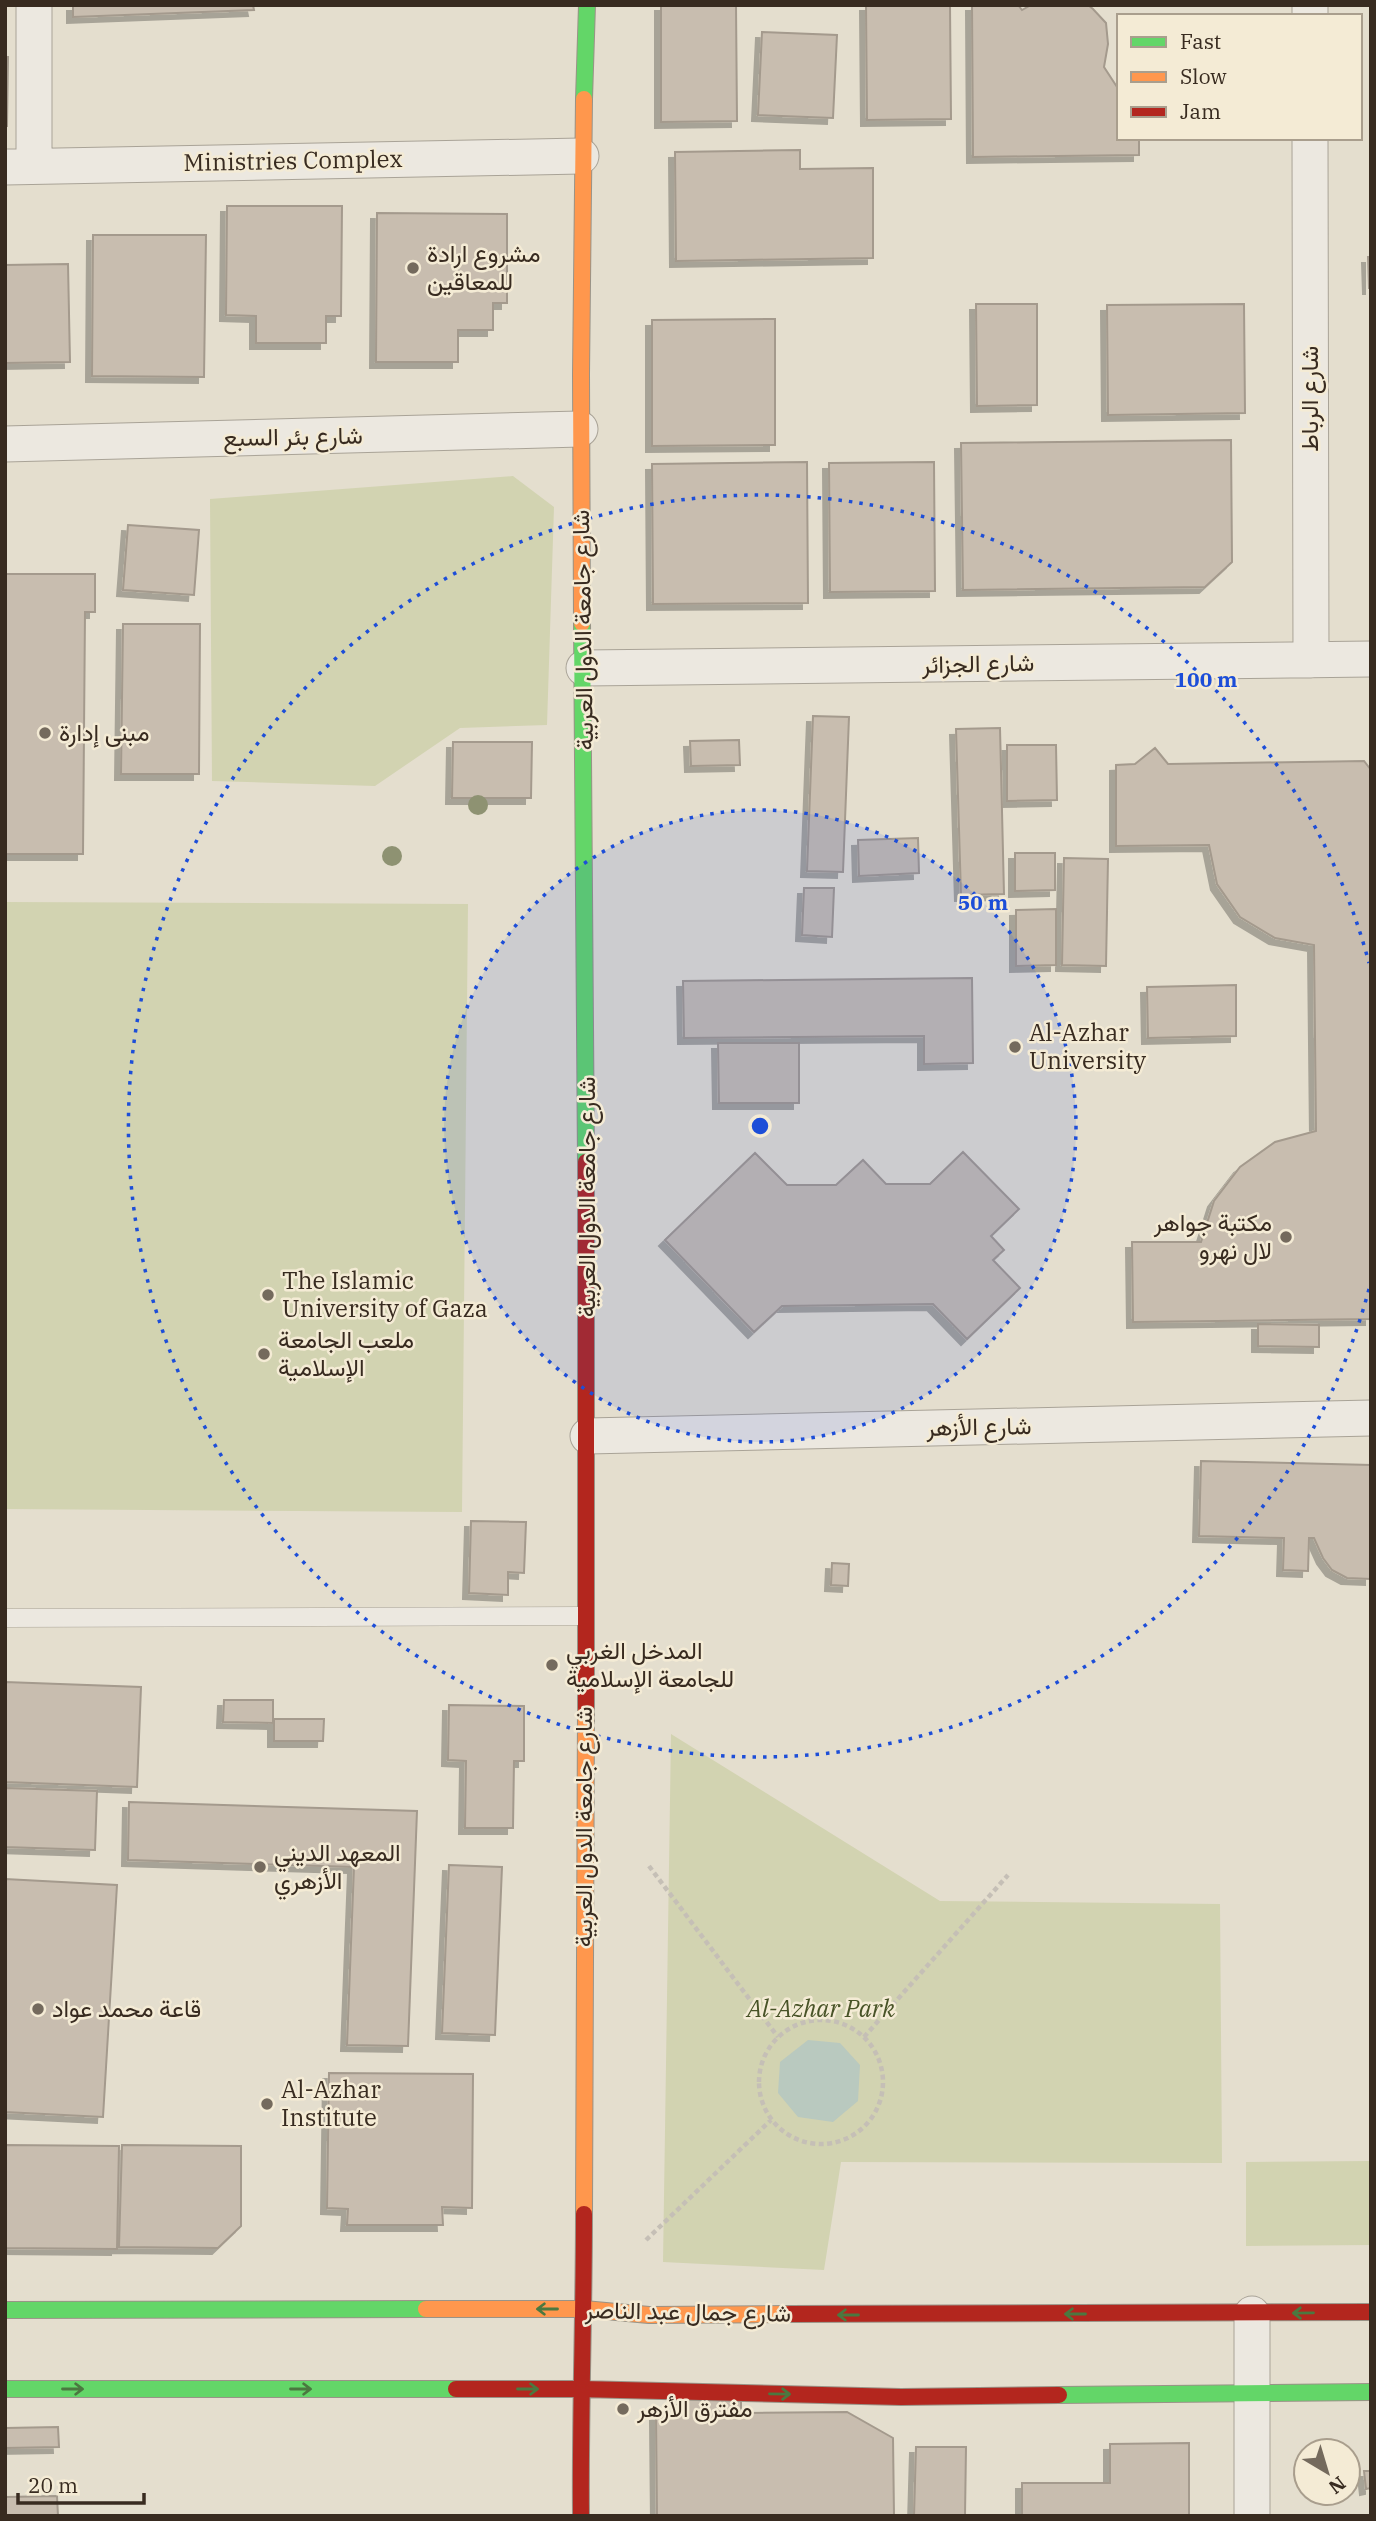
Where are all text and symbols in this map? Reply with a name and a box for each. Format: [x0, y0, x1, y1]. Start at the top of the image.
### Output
legend [1117, 14, 1362, 140]
text: Fast [1180, 27, 1221, 55]
text: Slow [1180, 62, 1227, 90]
text: Jam [1180, 97, 1221, 125]
street label: Ministries Complex [183, 142, 403, 178]
place label: مشروع ارادة للمعاقين [427, 237, 540, 297]
marker: مشروع ارادة للمعاقين [405, 260, 421, 276]
street label: شارع الرباط [1293, 346, 1326, 452]
street label: شارع بئر السبع [223, 419, 363, 455]
street label: شارع جامعة الدول العربية [564, 509, 601, 751]
street label: شارع الجزائر [920, 646, 1035, 681]
text: 100 m [1174, 665, 1238, 693]
place label: مبنى إدارة [59, 716, 149, 748]
marker: مبنى إدارة [37, 725, 53, 741]
text: 50 m [958, 888, 1008, 916]
place label: Al-Azhar University [1029, 1016, 1146, 1076]
marker: Al-Azhar University [1007, 1039, 1023, 1055]
street label: شارع جامعة الدول العربية [570, 1077, 603, 1317]
centre of rings [748, 1114, 772, 1138]
place label: مكتبة جواهر لال نهرو [1153, 1206, 1272, 1266]
marker: مكتبة جواهر لال نهرو [1278, 1229, 1294, 1245]
place label: The Islamic University of Gaza [282, 1264, 488, 1324]
marker: The Islamic University of Gaza [260, 1287, 276, 1303]
place label: ملعب الجامعة الإسلامية [278, 1323, 414, 1383]
marker: ملعب الجامعة الإسلامية [256, 1346, 272, 1362]
street label: شارع الأزهر [925, 1409, 1032, 1444]
place label: المدخل الغربي للجامعة الإسلامية [566, 1634, 734, 1694]
marker: المدخل الغربي للجامعة الإسلامية [544, 1657, 560, 1673]
street label: شارع جامعة الدول العربية [567, 1707, 600, 1947]
place label: المعهد الديني الأزهري [274, 1836, 401, 1900]
marker: المعهد الديني الأزهري [252, 1859, 268, 1875]
place label: قاعة محمد عواد [52, 1992, 201, 2024]
park label: Al-Azhar Park [745, 1992, 895, 2024]
marker: قاعة محمد عواد [30, 2001, 46, 2017]
place label: Al-Azhar Institute [281, 2073, 381, 2133]
marker: Al-Azhar Institute [259, 2096, 275, 2112]
street label: شارع جمال عبد الناصر [584, 2293, 791, 2330]
one-way arrow [536, 2302, 559, 2316]
one-way arrow [1064, 2307, 1087, 2321]
one-way arrow [1291, 2307, 1314, 2320]
one-way arrow [836, 2308, 859, 2322]
one-way arrow [62, 2382, 85, 2396]
one-way arrow [289, 2382, 312, 2396]
one-way arrow [517, 2382, 540, 2396]
one-way arrow [769, 2387, 792, 2400]
place label: مفترق الأزهر [636, 2392, 753, 2424]
marker: مفترق الأزهر [615, 2401, 631, 2417]
north arrow [1292, 2437, 1362, 2507]
scale bar [18, 2462, 144, 2506]
text: 20 m [28, 2471, 78, 2499]
text: N [1324, 2471, 1351, 2499]

